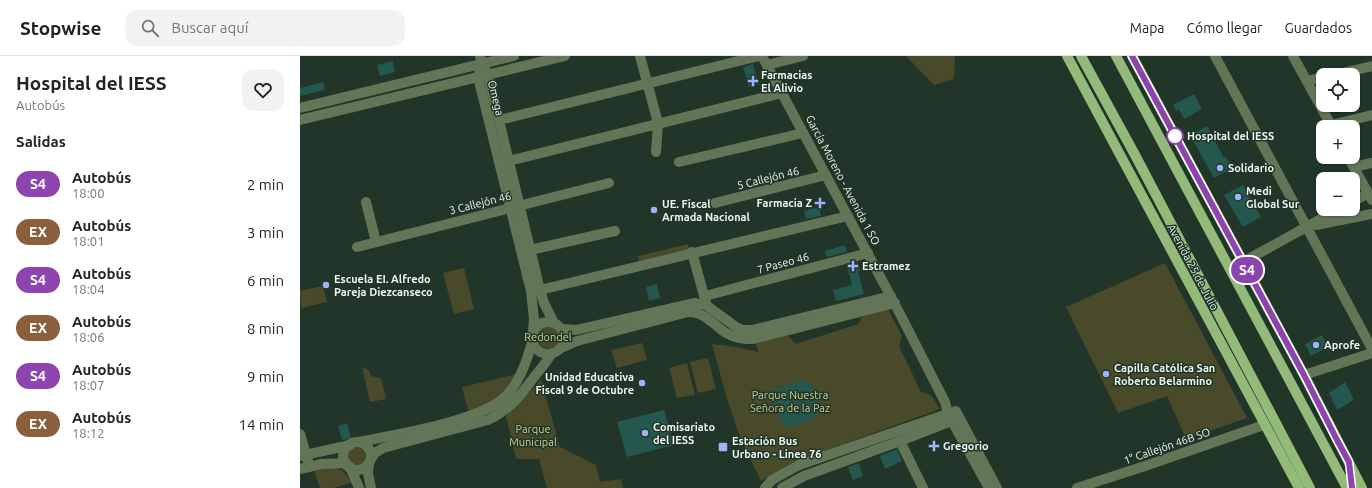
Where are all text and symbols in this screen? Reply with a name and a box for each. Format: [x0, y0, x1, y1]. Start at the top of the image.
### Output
search box [125, 10, 405, 46]
text: Stopwise [20, 17, 101, 39]
icon: search [139, 17, 161, 39]
text: Buscar aquí [171, 19, 248, 36]
text: Mapa [1130, 20, 1165, 36]
text: Cómo llegar [1187, 20, 1262, 36]
text: Guardados [1284, 20, 1352, 36]
map controls [1316, 68, 1360, 216]
button: locate [1316, 68, 1360, 112]
button: heart [242, 69, 284, 111]
place label: Farmacias El Alivio [761, 69, 812, 94]
text: Hospital del IESS [16, 72, 167, 94]
marker: Farmacias El Alivio [748, 76, 758, 86]
street label: Omega [486, 79, 506, 117]
text: Autobús [16, 98, 65, 112]
street label: García Moreno - Avenida 1 SO [804, 113, 882, 247]
button: + [1316, 120, 1360, 164]
marker: Hospital del IESS [1166, 127, 1184, 145]
place label: Hospital del IESS [1187, 130, 1274, 142]
text: Salidas [16, 133, 66, 150]
place label: Solidario [1228, 162, 1274, 174]
marker: Solidario [1215, 163, 1225, 173]
street label: 5 Callejón 46 [736, 165, 800, 191]
text: Autobús [72, 169, 131, 186]
button: − [1316, 172, 1360, 216]
text: S4 [30, 176, 46, 192]
text: 2 min [247, 176, 284, 193]
place label: Medi Global Sur [1246, 185, 1300, 210]
text: 18:00 [72, 186, 105, 200]
street label: 3 Callejón 46 [448, 190, 512, 216]
marker: Medi Global Sur [1233, 192, 1243, 202]
place label: Farmacia Z [757, 197, 812, 209]
place label: UE. Fiscal Armada Nacional [662, 198, 751, 223]
marker: Farmacia Z [815, 198, 825, 208]
marker: UE. Fiscal Armada Nacional [649, 205, 659, 215]
text: Autobús [72, 217, 131, 234]
street label: Avenida 25 de Julio [1165, 222, 1221, 312]
text: EX [29, 224, 47, 240]
text: 3 min [247, 224, 284, 241]
text: 18:01 [72, 234, 105, 248]
street label: 7 Paseo 46 [756, 250, 810, 276]
line badge: S4 [1229, 257, 1265, 283]
marker: Estramez [847, 260, 859, 272]
place label: Estramez [862, 260, 911, 272]
text: S4 [1239, 262, 1255, 278]
text: Autobús [72, 265, 131, 282]
text: S4 [30, 272, 46, 288]
text: 6 min [247, 272, 284, 289]
place label: Escuela EI. Alfredo Pareja Diezcanseco [334, 273, 433, 298]
marker: Escuela EI. Alfredo Pareja Diezcanseco [321, 280, 331, 290]
text: 18:04 [72, 282, 105, 296]
text: Autobús [72, 313, 131, 330]
text: EX [29, 320, 47, 336]
text: 8 min [247, 320, 284, 337]
text: 18:06 [72, 330, 105, 344]
park label: Redondel [524, 331, 572, 343]
place label: Aprofe [1324, 339, 1360, 351]
marker: Aprofe [1311, 340, 1321, 350]
text: Autobús [72, 361, 131, 378]
place label: Capilla Católica San Roberto Belarmino [1114, 362, 1215, 387]
text: S4 [30, 368, 46, 384]
text: 9 min [247, 368, 284, 385]
marker: Capilla Católica San Roberto Belarmino [1101, 369, 1111, 379]
place label: Unidad Educativa Fiscal 9 de Octubre [536, 371, 634, 396]
text: 18:07 [72, 378, 105, 392]
marker: Unidad Educativa Fiscal 9 de Octubre [637, 378, 647, 388]
park label: Parque Nuestra Señora de la Paz [750, 389, 830, 414]
text: Autobús [72, 409, 131, 426]
text: EX [29, 416, 47, 432]
text: 14 min [238, 416, 284, 433]
place label: Comisariato del IESS [653, 421, 715, 446]
park label: Parque Municipal [509, 423, 557, 448]
text: 18:12 [72, 426, 105, 440]
street label: 1° Callejón 46B SO [1122, 426, 1212, 466]
marker: Comisariato del IESS [640, 428, 650, 438]
place label: Estación Bus Urbano - Linea 76 [732, 435, 822, 460]
marker: Gregorio [928, 440, 940, 452]
place label: Gregorio [943, 440, 989, 452]
marker: Estación Bus Urbano - Linea 76 [717, 441, 729, 453]

